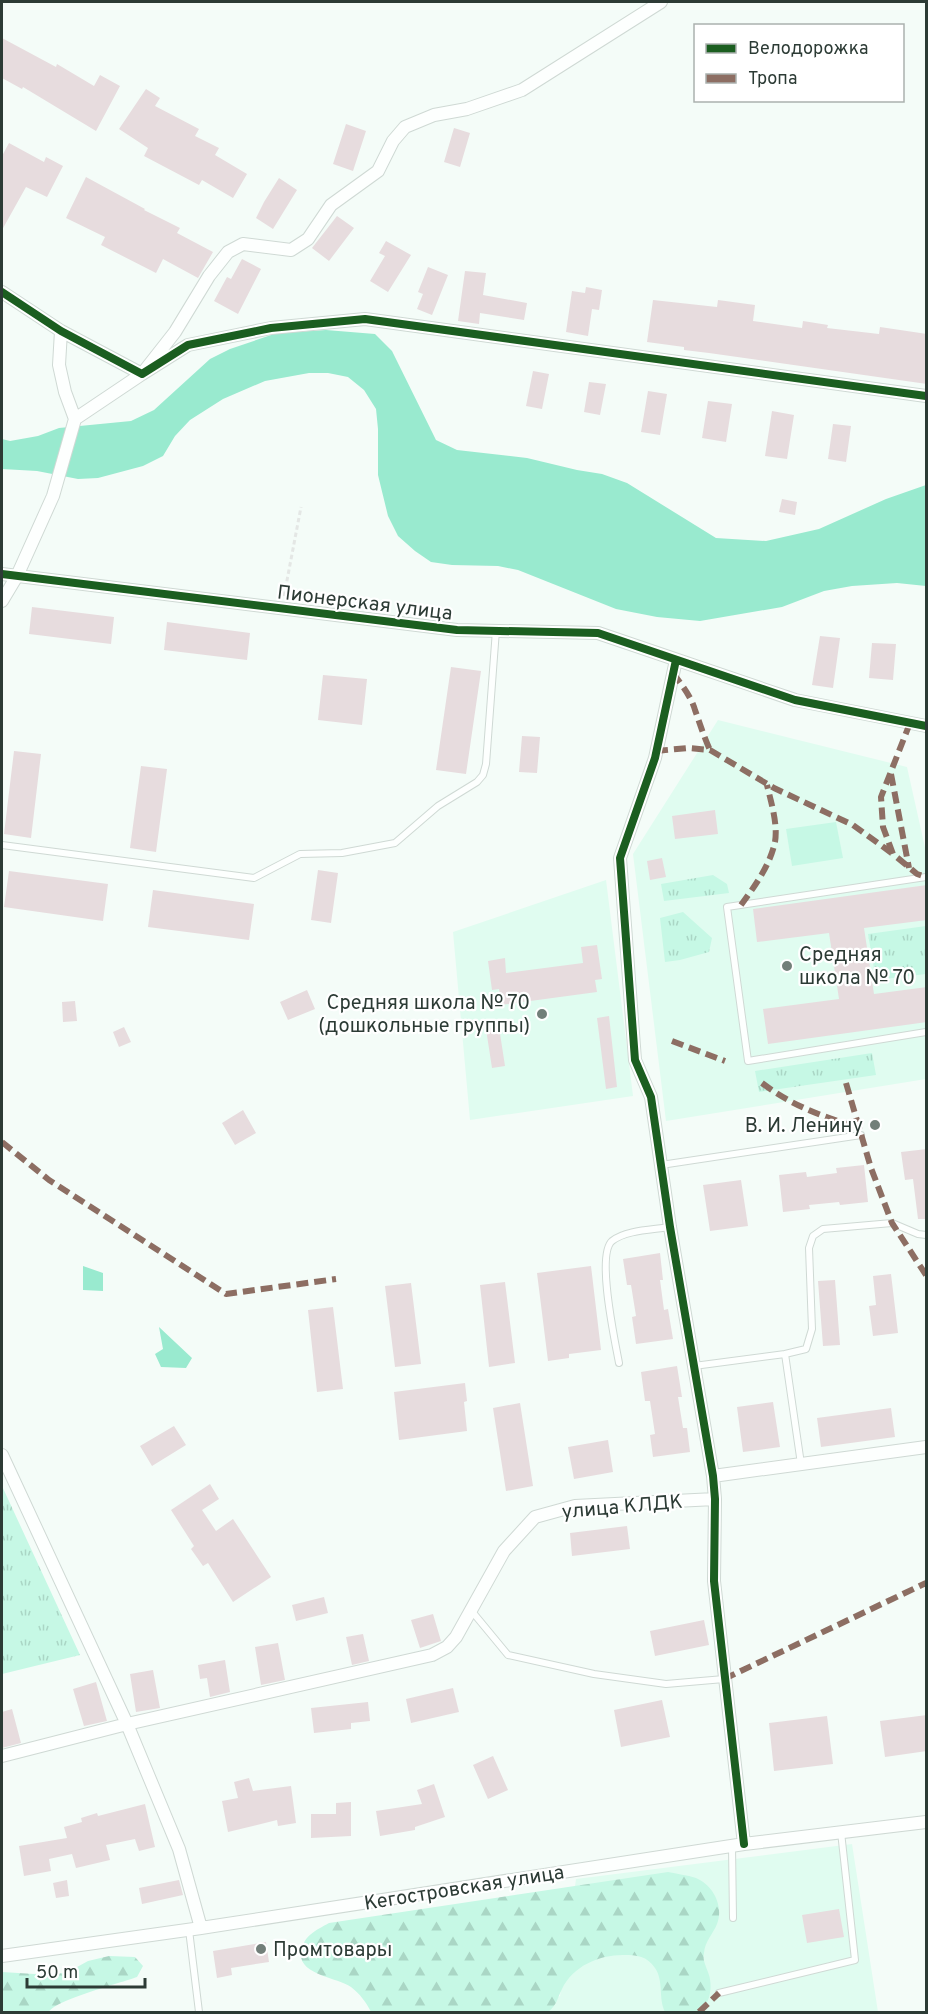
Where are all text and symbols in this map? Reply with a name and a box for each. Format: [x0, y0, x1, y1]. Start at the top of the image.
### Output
legend [694, 24, 904, 102]
text: Велодорожка [748, 38, 868, 61]
text: Тропа [748, 68, 797, 91]
street label: Пионерская улица [276, 580, 454, 628]
place label: Средняя школа № 70 [799, 943, 915, 992]
marker: Средняя школа № 70 [780, 959, 794, 973]
place label: Средняя школа № 70 (дошкольные группы) [318, 991, 530, 1040]
marker: Средняя школа № 70 (дошкольные группы) [535, 1007, 549, 1021]
place label: В. И. Ленину [745, 1114, 863, 1140]
marker: В. И. Ленину [868, 1118, 882, 1132]
street label: улица КЛДК [561, 1490, 684, 1526]
street label: Кегостровская улица [362, 1860, 566, 1918]
place label: Промтовары [273, 1938, 392, 1964]
marker: Промтовары [254, 1942, 268, 1956]
scale bar [27, 1951, 146, 1989]
text: 50 m [36, 1962, 78, 1985]

